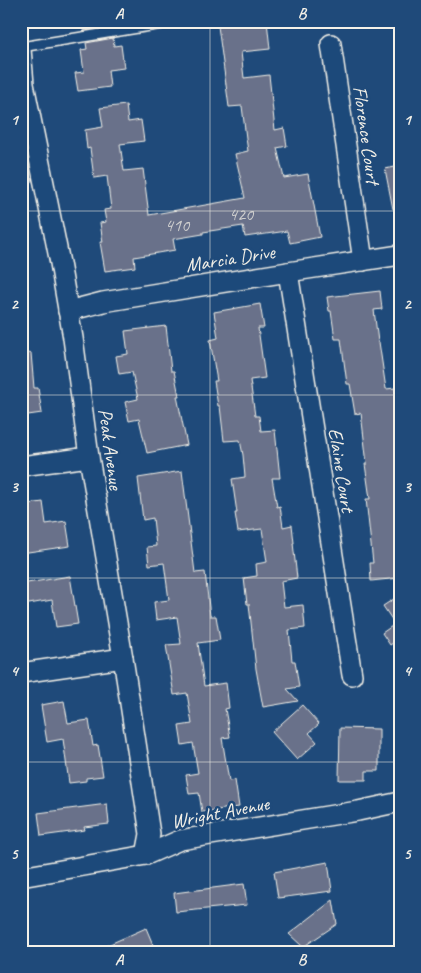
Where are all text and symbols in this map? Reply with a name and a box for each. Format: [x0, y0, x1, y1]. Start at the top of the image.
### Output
text: A [115, 4, 125, 24]
text: B [298, 4, 308, 24]
street label: Florence Court [347, 84, 386, 189]
text: 1 [10, 110, 19, 130]
text: 1 [403, 110, 412, 130]
house number: 420 [229, 203, 255, 225]
house number: 410 [165, 214, 191, 236]
street label: Marcia Drive [184, 239, 278, 278]
text: 2 [10, 294, 19, 314]
text: 2 [403, 294, 412, 314]
street label: Peak Avenue [92, 407, 129, 493]
street label: Elaine Court [323, 426, 361, 516]
text: 3 [10, 477, 19, 497]
text: 3 [403, 477, 412, 497]
text: 4 [10, 661, 19, 681]
text: 4 [403, 661, 412, 681]
street label: Wright Avenue [169, 790, 273, 834]
text: 5 [11, 844, 20, 864]
text: 5 [404, 844, 413, 864]
text: A [115, 950, 125, 970]
text: B [298, 950, 308, 970]

